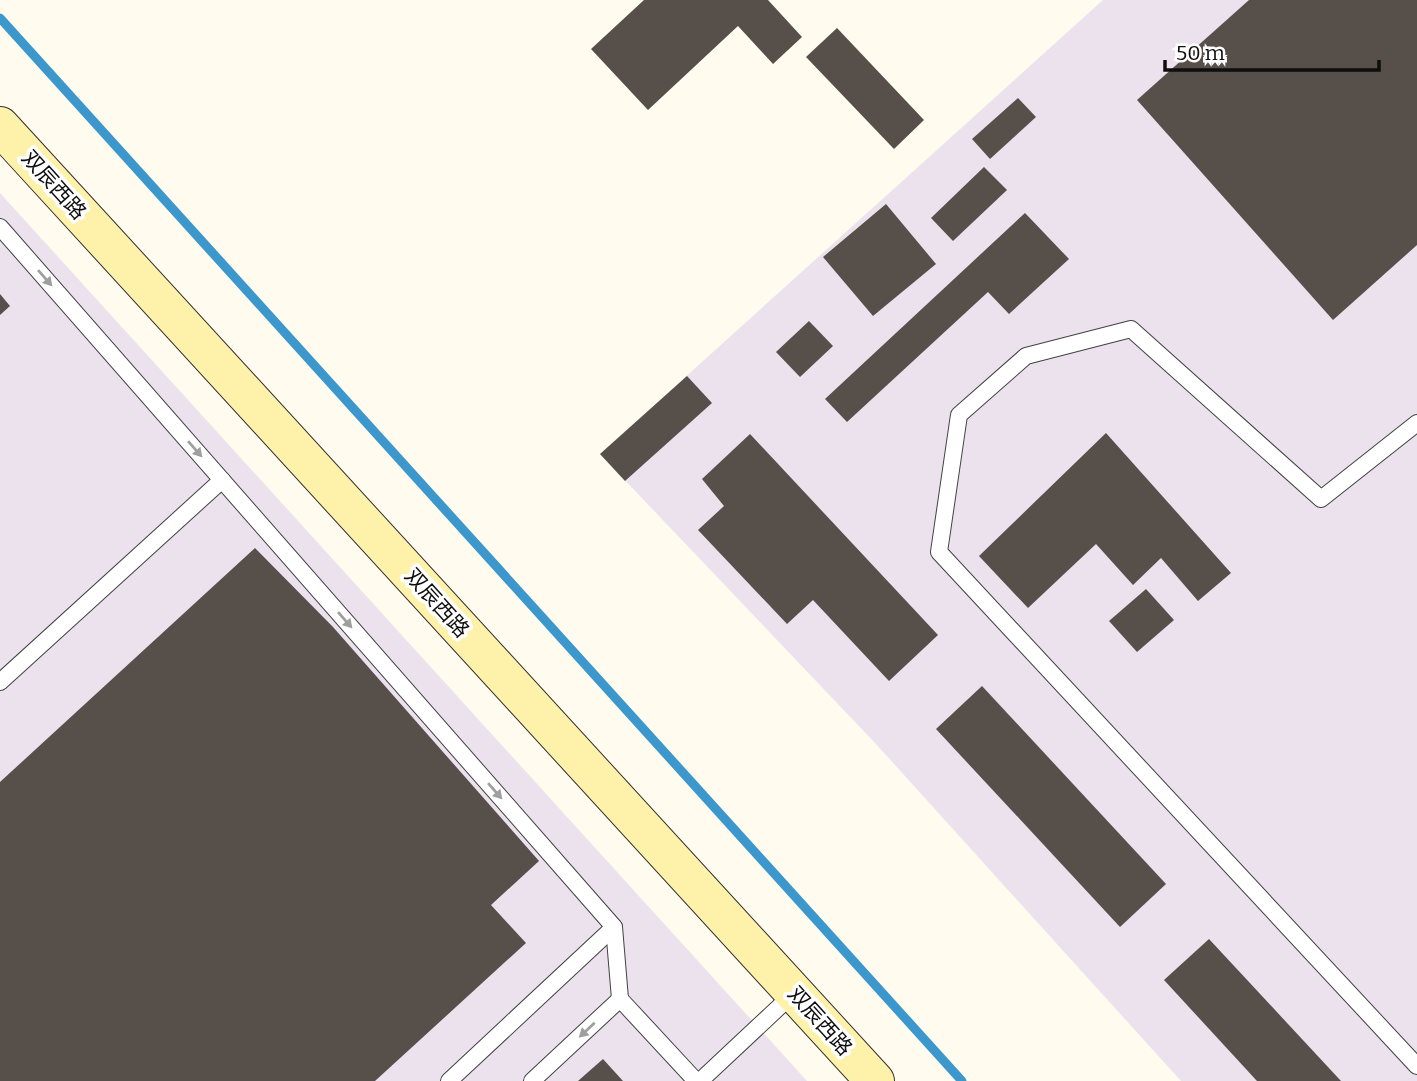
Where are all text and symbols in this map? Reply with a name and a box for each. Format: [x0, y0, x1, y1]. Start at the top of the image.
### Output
scale bar [1165, 28, 1378, 72]
text: 50 m [1176, 40, 1225, 66]
street label: 双辰西路 [16, 145, 92, 225]
one-way arrow [37, 270, 52, 287]
one-way arrow [187, 441, 202, 458]
street label: 双辰西路 [399, 563, 475, 643]
one-way arrow [337, 612, 352, 629]
one-way arrow [487, 783, 502, 800]
street label: 双辰西路 [782, 981, 858, 1061]
one-way arrow [578, 1022, 596, 1038]

